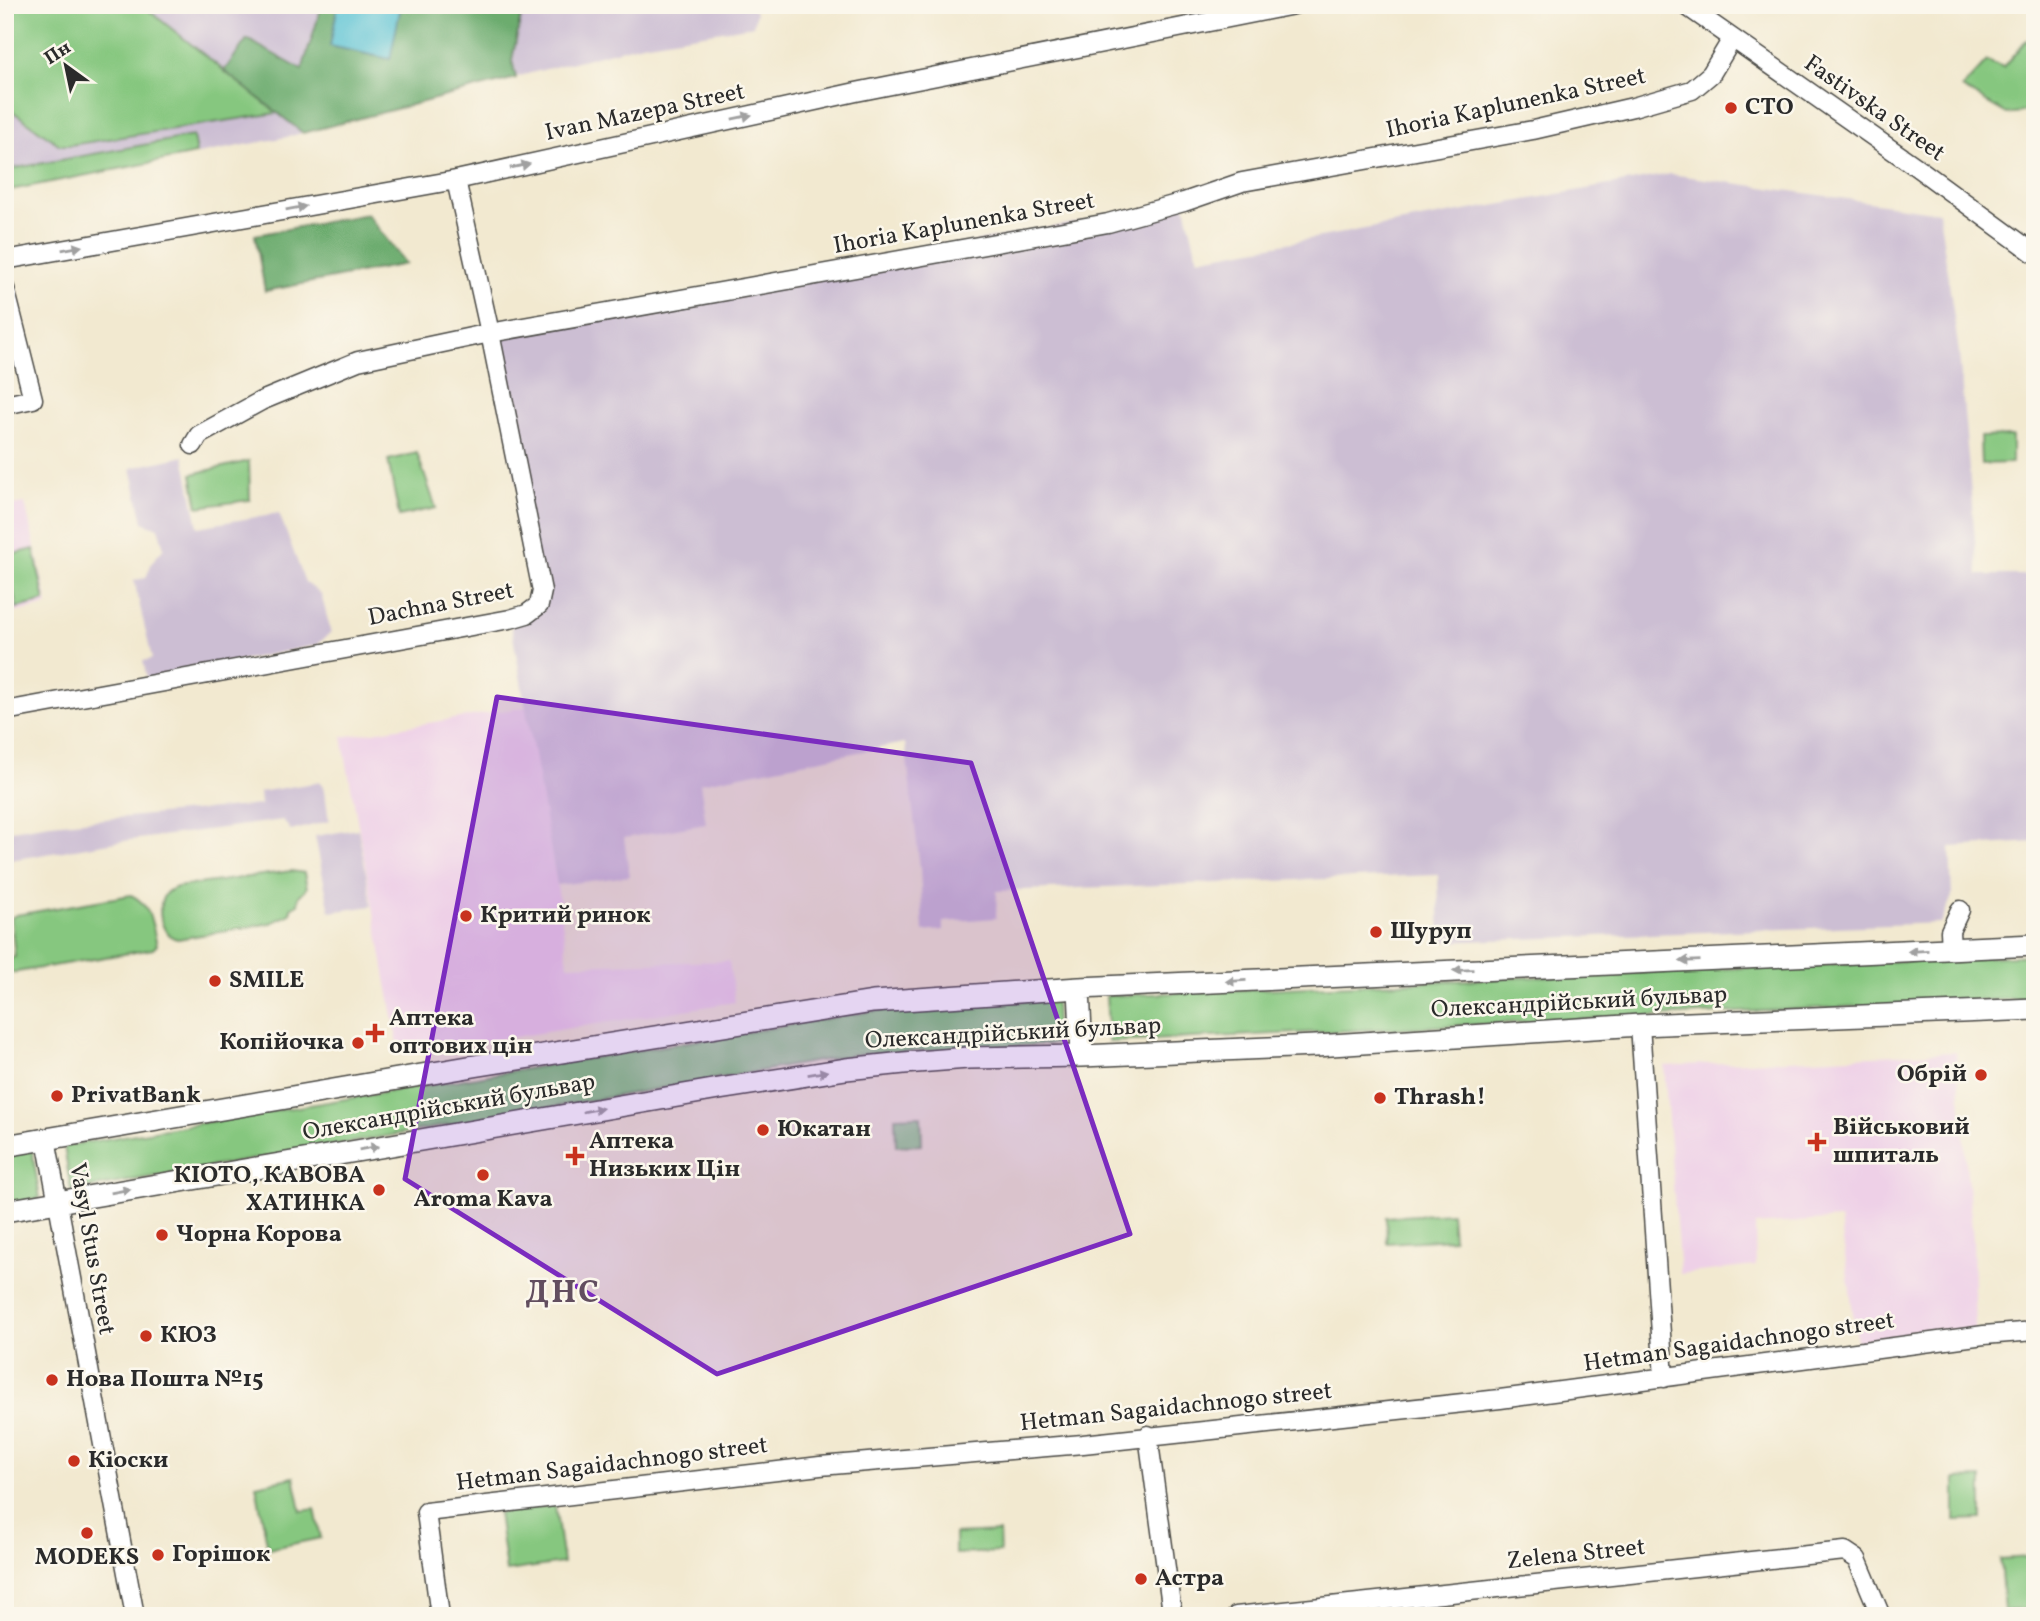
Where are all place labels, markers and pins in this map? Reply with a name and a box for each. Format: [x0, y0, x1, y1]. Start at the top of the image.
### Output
place label: СТО [1745, 91, 1794, 125]
marker: СТО [1723, 100, 1739, 116]
place label: Критий ринок [480, 899, 651, 933]
marker: Критий ринок [458, 908, 474, 924]
place label: Шуруп [1390, 915, 1472, 949]
marker: Шуруп [1368, 924, 1384, 940]
place label: SMILE [229, 964, 304, 998]
marker: SMILE [207, 973, 223, 989]
place label: Аптека оптових цін [389, 1002, 533, 1064]
marker: Аптека оптових цін [367, 1025, 383, 1041]
place label: Копійочка [219, 1026, 344, 1060]
marker: Копійочка [350, 1035, 366, 1051]
place label: Обрій [1897, 1058, 1967, 1092]
marker: Обрій [1973, 1067, 1989, 1083]
place label: PrivatBank [71, 1079, 201, 1113]
place label: Thrash! [1394, 1081, 1486, 1115]
marker: PrivatBank [49, 1088, 65, 1104]
marker: Thrash! [1372, 1090, 1388, 1106]
place label: Військовий шпиталь [1833, 1111, 1970, 1173]
place label: Юкатан [777, 1113, 871, 1147]
marker: Юкатан [755, 1122, 771, 1138]
place label: Аптека Низьких Цін [589, 1125, 740, 1187]
marker: Військовий шпиталь [1807, 1132, 1827, 1152]
marker: Аптека Низьких Цін [567, 1148, 583, 1164]
place label: КІОТО, КАВОВА ХАТИНКА [174, 1159, 365, 1221]
marker: Aroma Kava [475, 1167, 491, 1183]
marker: КІОТО, КАВОВА ХАТИНКА [371, 1182, 387, 1198]
place label: Aroma Kava [413, 1183, 553, 1217]
place label: Чорна Корова [176, 1218, 342, 1252]
marker: Чорна Корова [154, 1227, 170, 1243]
place label: КЮЗ [160, 1319, 217, 1353]
marker: КЮЗ [138, 1328, 154, 1344]
place label: Нова Пошта №15 [66, 1363, 264, 1397]
marker: Нова Пошта №15 [44, 1372, 60, 1388]
place label: Кіоски [88, 1444, 168, 1478]
marker: Кіоски [66, 1453, 82, 1469]
marker: MODEKS [79, 1525, 95, 1541]
place label: Горішок [172, 1538, 270, 1572]
place label: MODEKS [35, 1541, 139, 1575]
marker: Горішок [150, 1547, 166, 1563]
place label: Астра [1155, 1562, 1224, 1596]
marker: Астра [1133, 1571, 1149, 1587]

